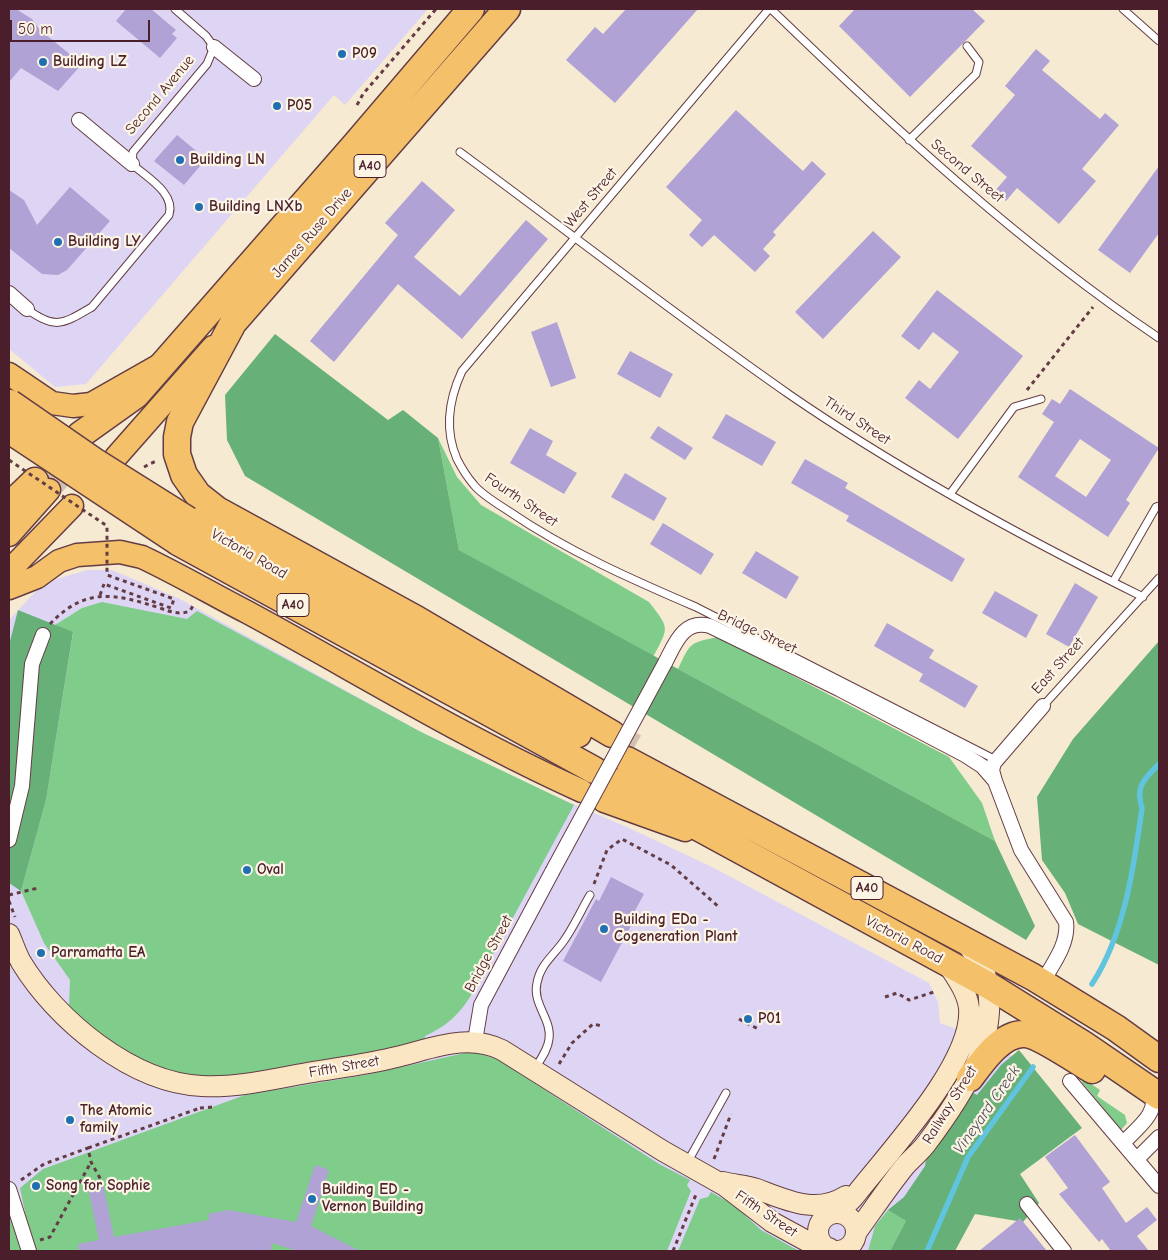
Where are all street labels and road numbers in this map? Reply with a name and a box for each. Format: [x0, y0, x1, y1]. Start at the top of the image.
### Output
street label: Second Avenue [122, 52, 198, 138]
street label: Second Street [927, 135, 1007, 207]
road number: A40 [354, 154, 386, 178]
street label: West Street [561, 164, 621, 232]
street label: James Ruse Drive [268, 184, 356, 282]
street label: Third Street [821, 393, 893, 449]
street label: Fourth Street [481, 469, 561, 531]
street label: Victoria Road [208, 525, 290, 583]
road number: A40 [277, 594, 309, 616]
street label: Bridge Street [715, 606, 799, 658]
street label: East Street [1028, 634, 1088, 698]
road number: A40 [851, 876, 883, 900]
street label: Bridge Street [461, 912, 517, 996]
street label: Victoria Road [862, 912, 946, 968]
street label: Fifth Street [307, 1052, 381, 1082]
street label: Railway Street [919, 1063, 981, 1147]
street label: Fifth Street [731, 1187, 801, 1241]

